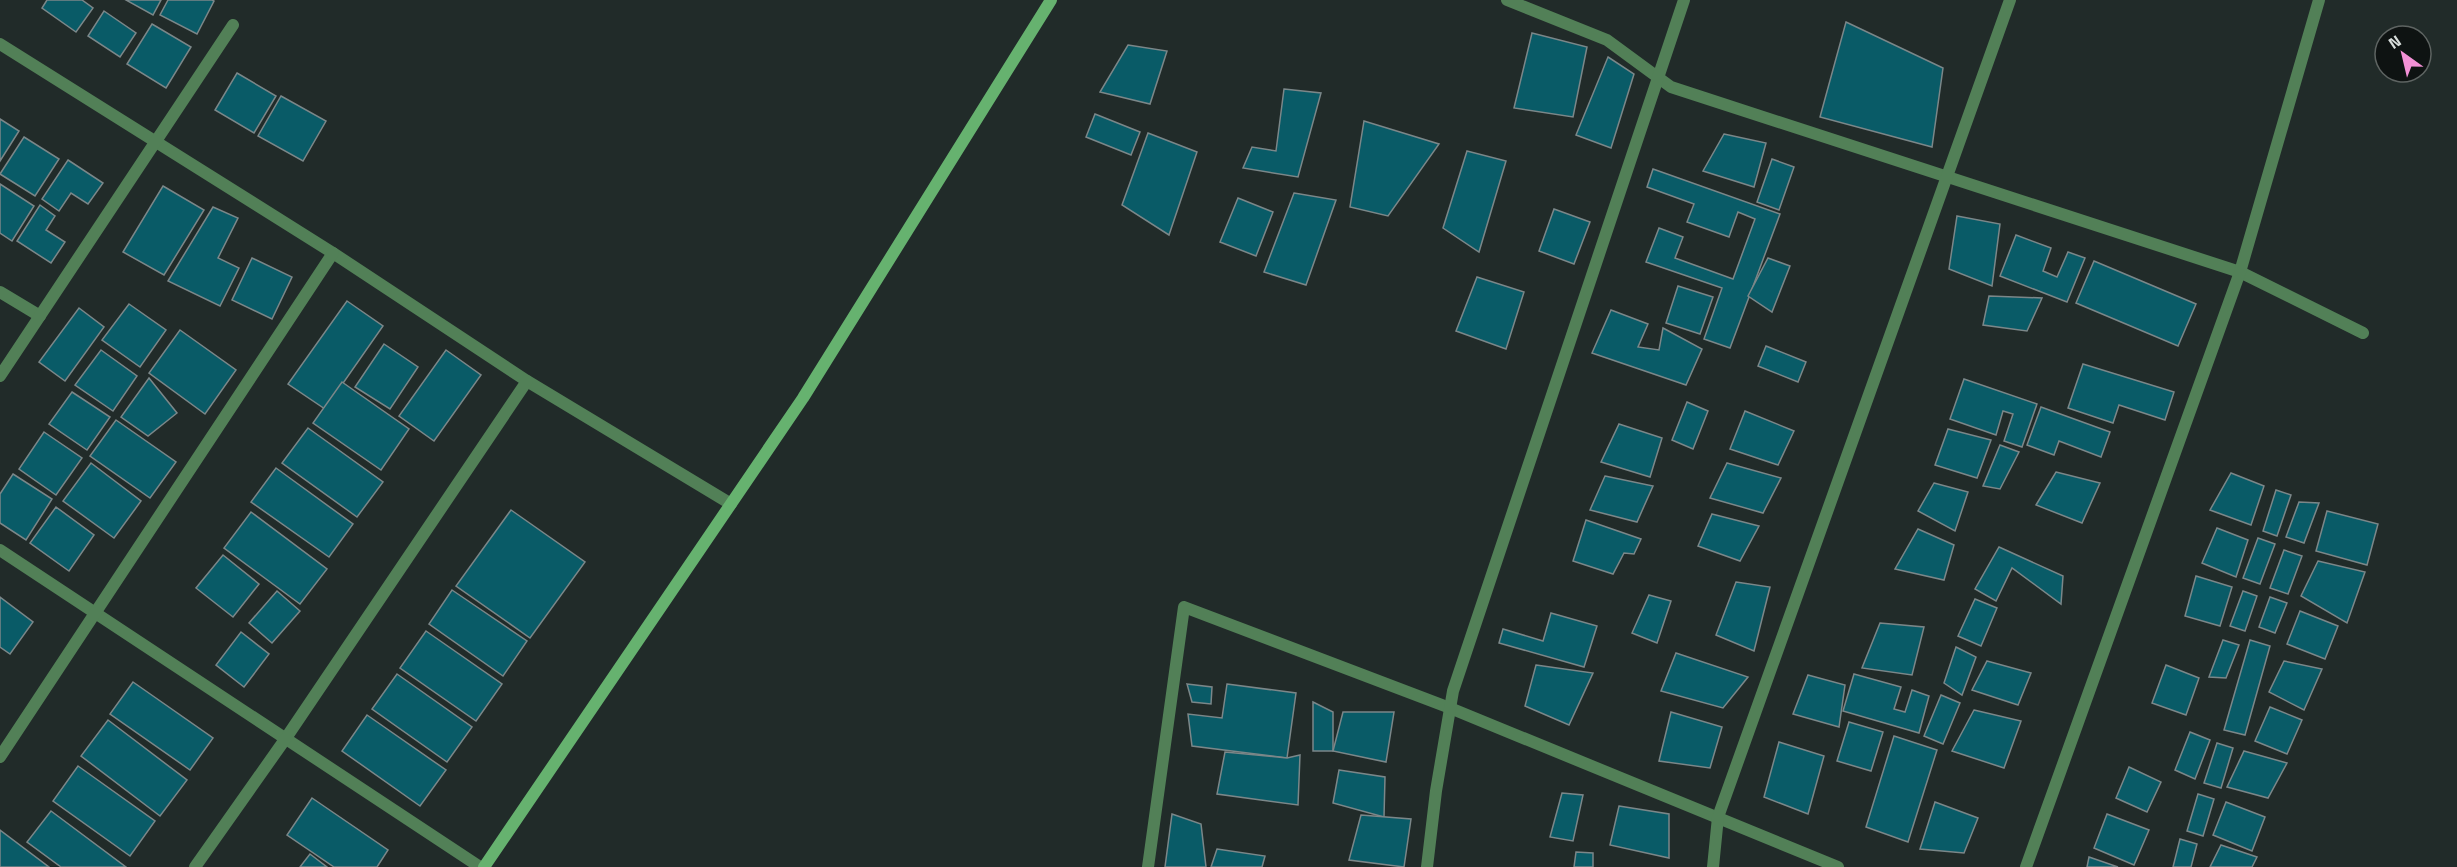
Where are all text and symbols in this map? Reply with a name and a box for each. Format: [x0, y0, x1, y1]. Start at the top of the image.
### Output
north arrow [2373, 24, 2433, 84]
text: N [2383, 29, 2406, 55]

